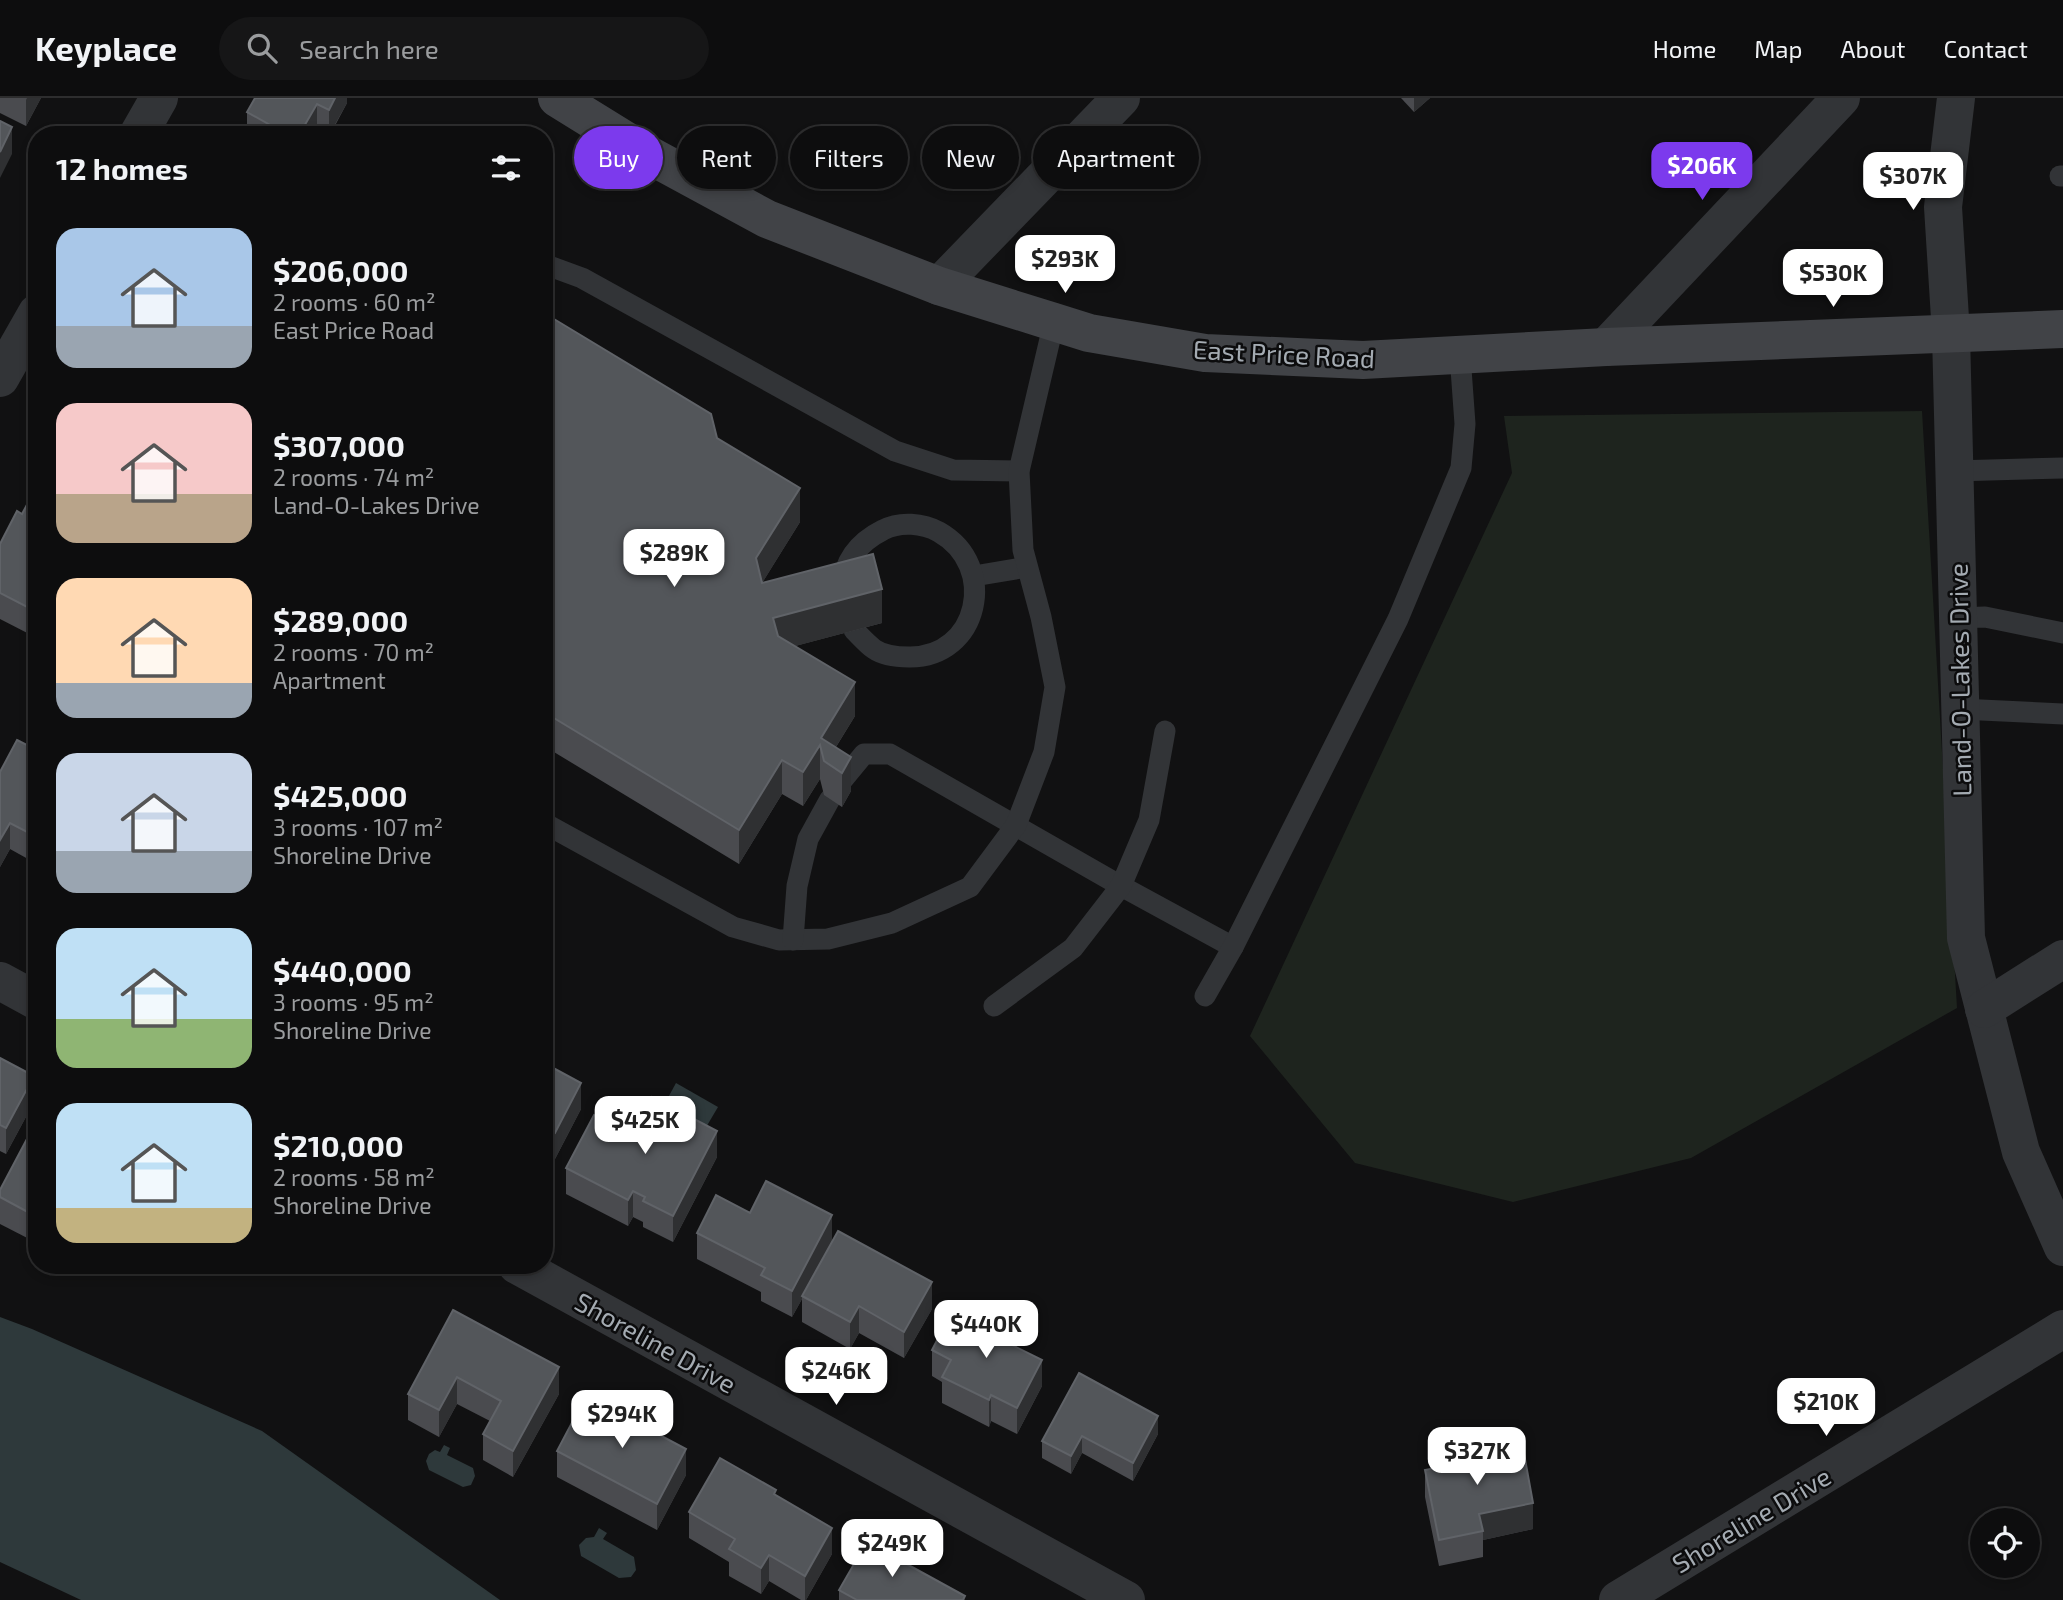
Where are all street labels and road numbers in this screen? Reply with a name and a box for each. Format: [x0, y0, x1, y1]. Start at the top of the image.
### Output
street label: East Price Road [1192, 333, 1376, 373]
street label: Land-O-Lakes Drive [1941, 563, 1977, 797]
street label: Shoreline Drive [570, 1285, 742, 1399]
street label: Shoreline Drive [1666, 1460, 1836, 1578]

